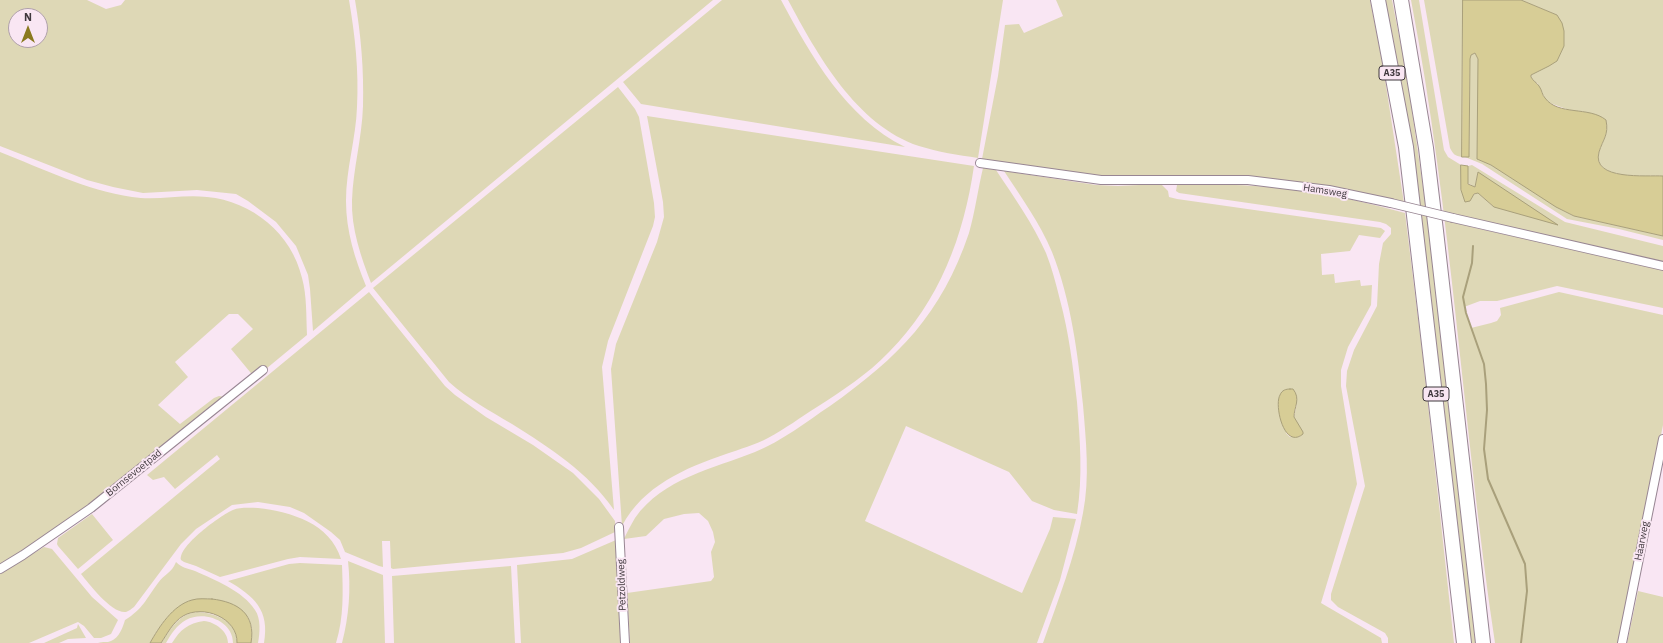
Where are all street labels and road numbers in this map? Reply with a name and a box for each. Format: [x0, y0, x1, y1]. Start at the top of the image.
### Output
road number: A35 [1379, 66, 1405, 80]
street label: Hamsweg [1302, 182, 1348, 200]
road number: A35 [1423, 387, 1449, 401]
street label: Bornsevoetpad [104, 447, 164, 499]
street label: Haarweg [1632, 520, 1652, 562]
street label: Petzoldweg [615, 559, 629, 611]

